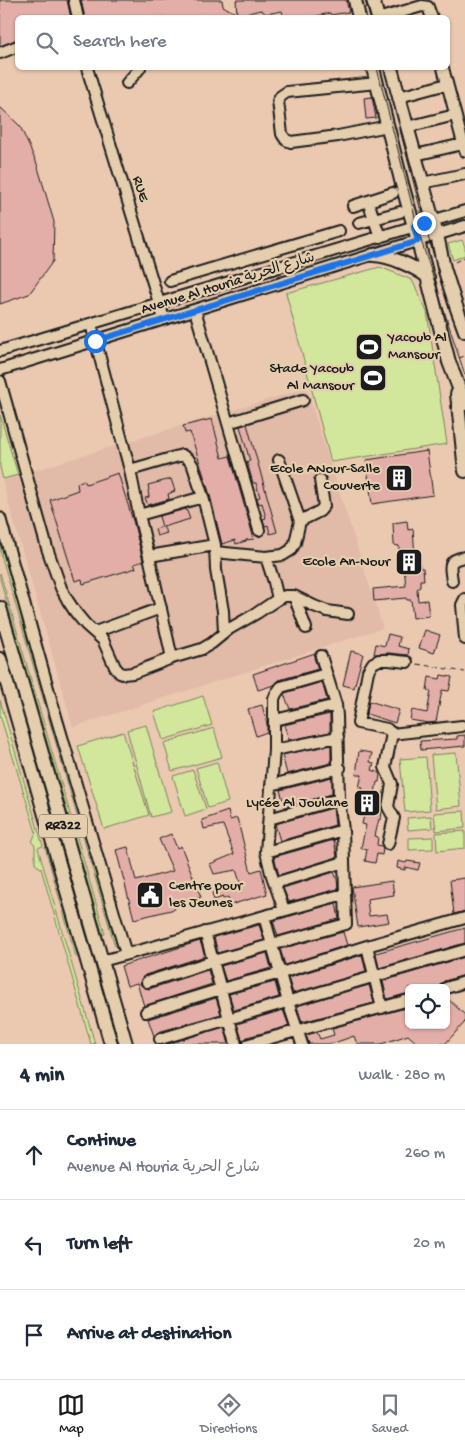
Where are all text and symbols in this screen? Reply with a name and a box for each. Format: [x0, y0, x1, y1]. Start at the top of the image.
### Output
search box [15, 15, 450, 70]
icon: search [33, 29, 61, 57]
text: Search here [73, 31, 167, 54]
street label: RUE [128, 174, 153, 205]
route end [413, 212, 436, 235]
street label: Avenue Al Houria شارع الحرية [139, 249, 317, 319]
place label: Yacoub Al Mansour [386, 329, 447, 364]
route start [84, 330, 107, 353]
sports icon: Yacoub Al Mansour [354, 332, 384, 362]
place label: Stade Yacoub Al Mansour [269, 360, 356, 395]
sports icon: Stade Yacoub Al Mansour [358, 363, 388, 393]
place label: Ecole ANour-Salle Couverte [270, 460, 380, 495]
building icon: Ecole ANour-Salle Couverte [384, 463, 414, 493]
building icon: Ecole An-Nour [394, 547, 424, 577]
place label: Ecole An-Nour [303, 553, 392, 571]
building icon: Lycée Al Joulane [352, 788, 382, 818]
place label: Lycée Al Joulane [246, 794, 348, 812]
road number: RR322 [39, 814, 87, 838]
place label: Centre pour les Jeunes [169, 877, 244, 912]
public building icon: Centre pour les Jeunes [135, 880, 165, 910]
map controls [405, 984, 450, 1029]
button: locate [405, 984, 450, 1029]
text: 4 min [20, 1064, 64, 1089]
text: Walk · 280 m [358, 1067, 445, 1086]
text: Continue [67, 1130, 136, 1153]
icon: ahead [20, 1141, 48, 1169]
text: 260 m [405, 1145, 445, 1164]
text: Avenue Al Houria شارع الحرية [67, 1159, 260, 1178]
icon: left [20, 1231, 48, 1259]
text: Turn left [67, 1233, 131, 1256]
text: 20 m [413, 1235, 445, 1254]
icon: arrive [20, 1321, 48, 1349]
text: Arrive at destination [67, 1323, 231, 1346]
tab: Map [57, 1391, 85, 1438]
tab: Directions [200, 1391, 257, 1438]
tab: Saved [372, 1391, 408, 1438]

